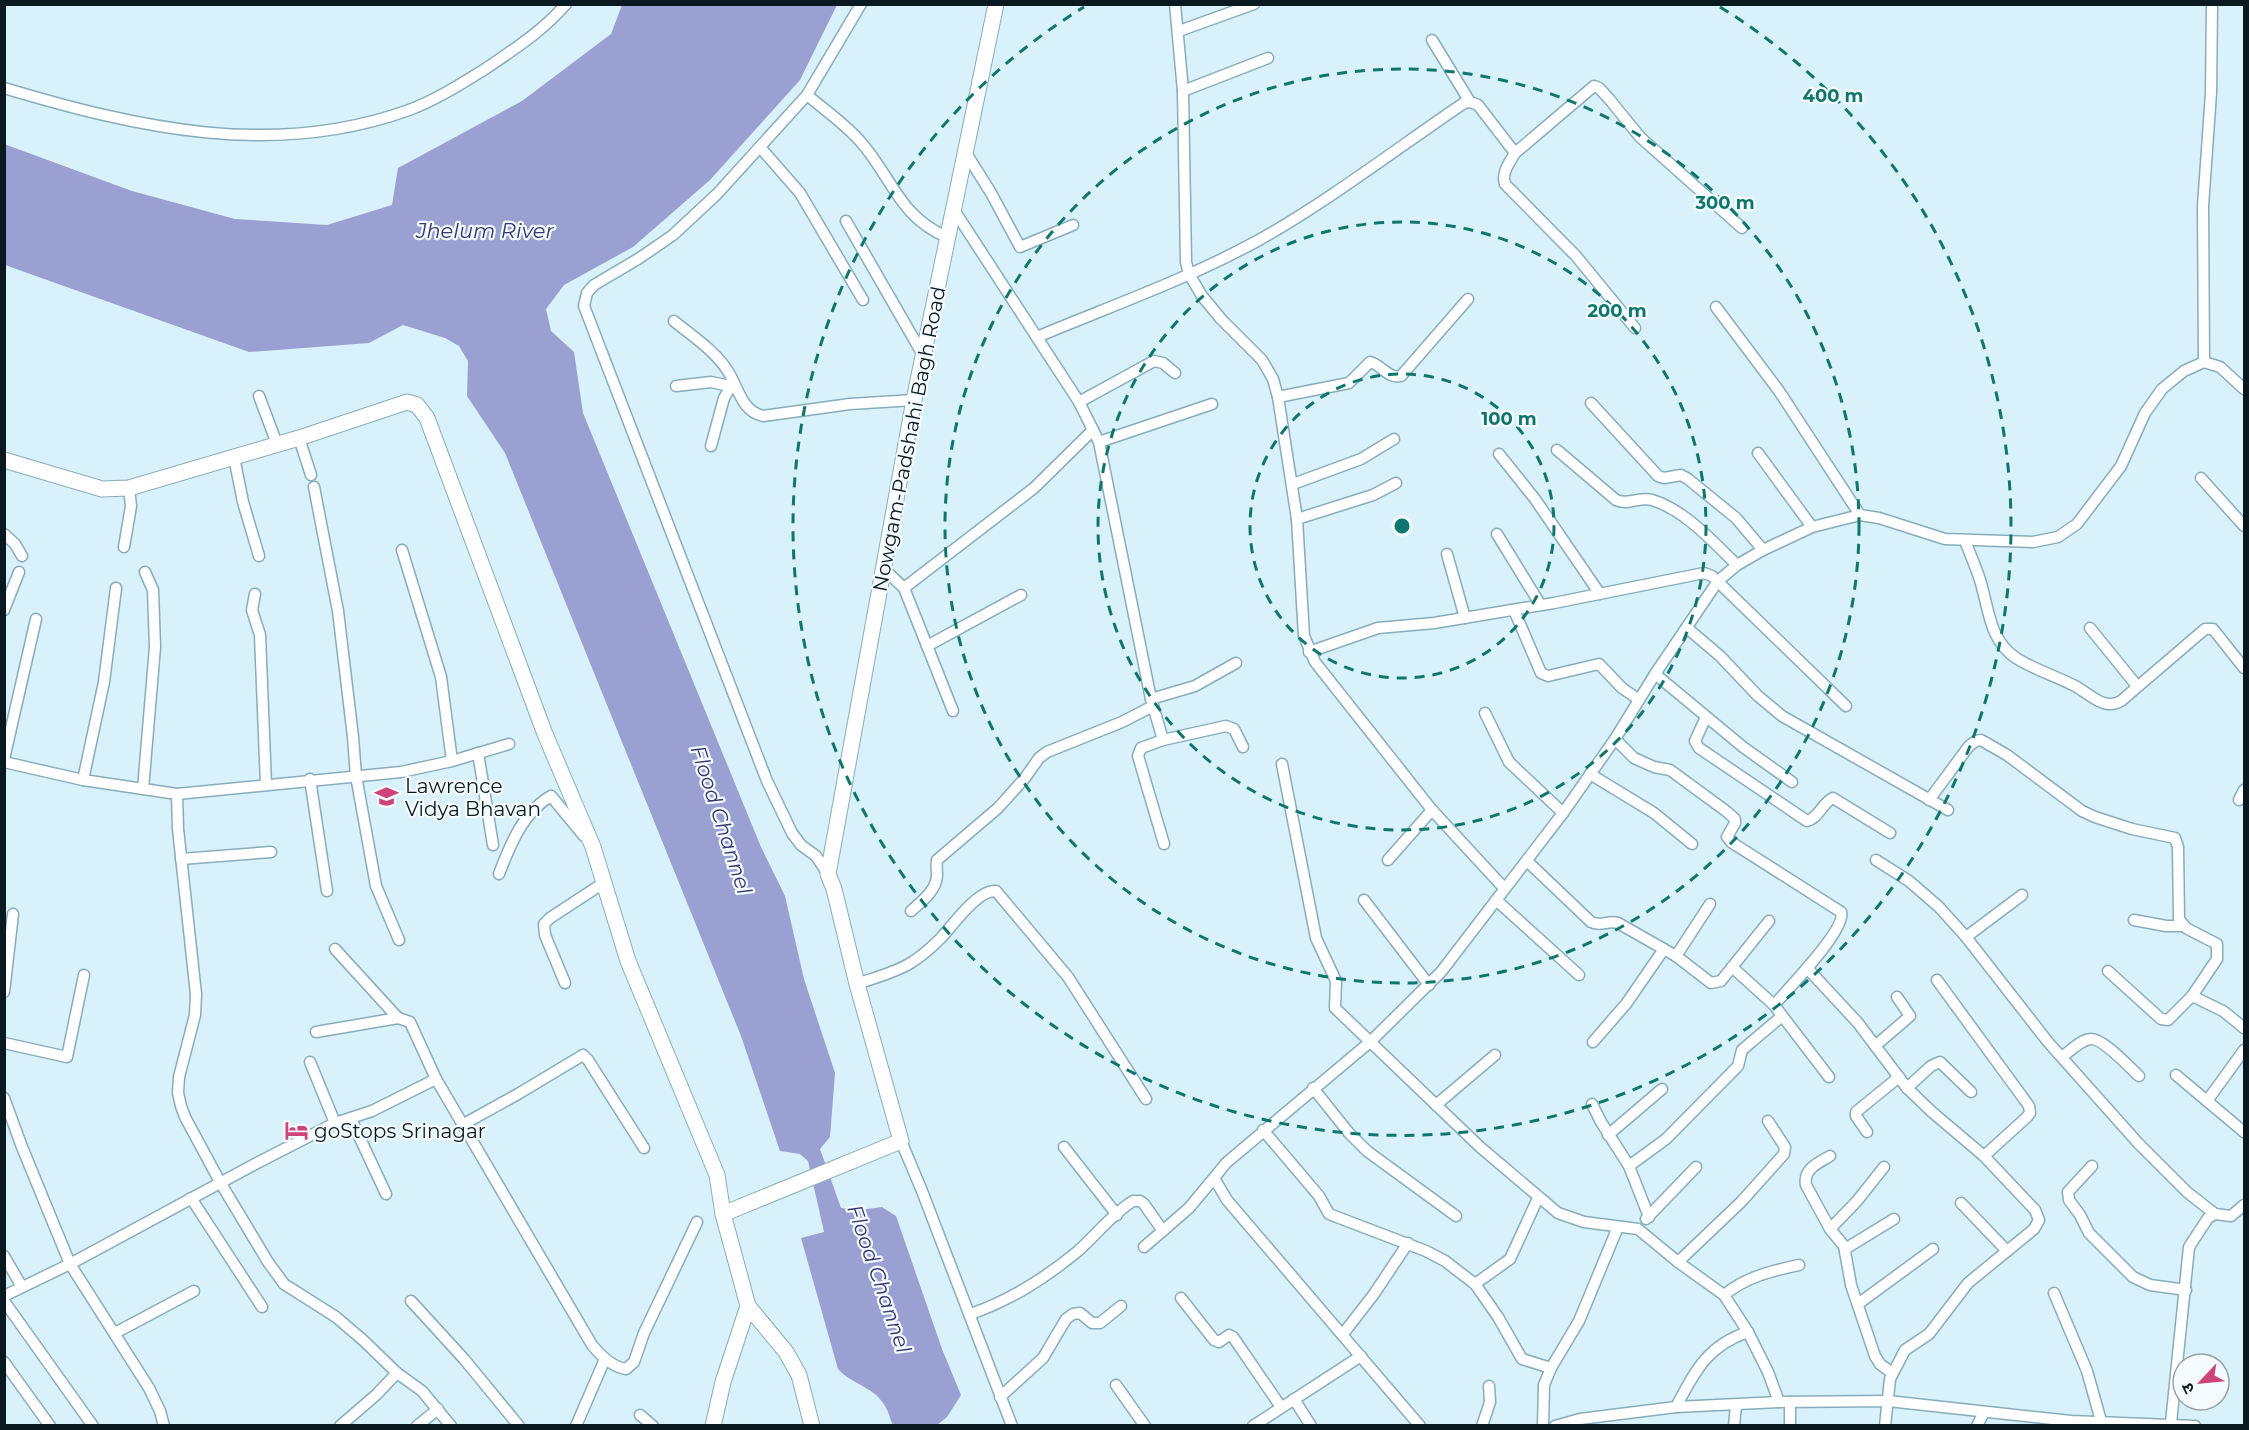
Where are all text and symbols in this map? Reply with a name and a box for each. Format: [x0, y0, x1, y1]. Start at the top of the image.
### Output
text: 400 m [1803, 85, 1863, 107]
text: 300 m [1694, 192, 1755, 214]
water label: Jhelum River [415, 218, 554, 243]
street label: Nowgam-Padshahi Bagh Road [868, 284, 950, 594]
text: 200 m [1587, 300, 1647, 322]
text: 100 m [1481, 408, 1537, 430]
centre of rings [1392, 516, 1412, 536]
water label: Flood Channel [686, 742, 757, 898]
place label: Lawrence Vidya Bhavan [405, 774, 541, 821]
school or university icon: Lawrence Vidya Bhavan [374, 784, 400, 810]
hotel icon: goStops Srinagar [283, 1118, 309, 1144]
place label: goStops Srinagar [314, 1119, 486, 1143]
water label: Flood Channel [842, 1201, 917, 1357]
north arrow [2171, 1352, 2231, 1412]
text: उ [2177, 1379, 2199, 1397]

